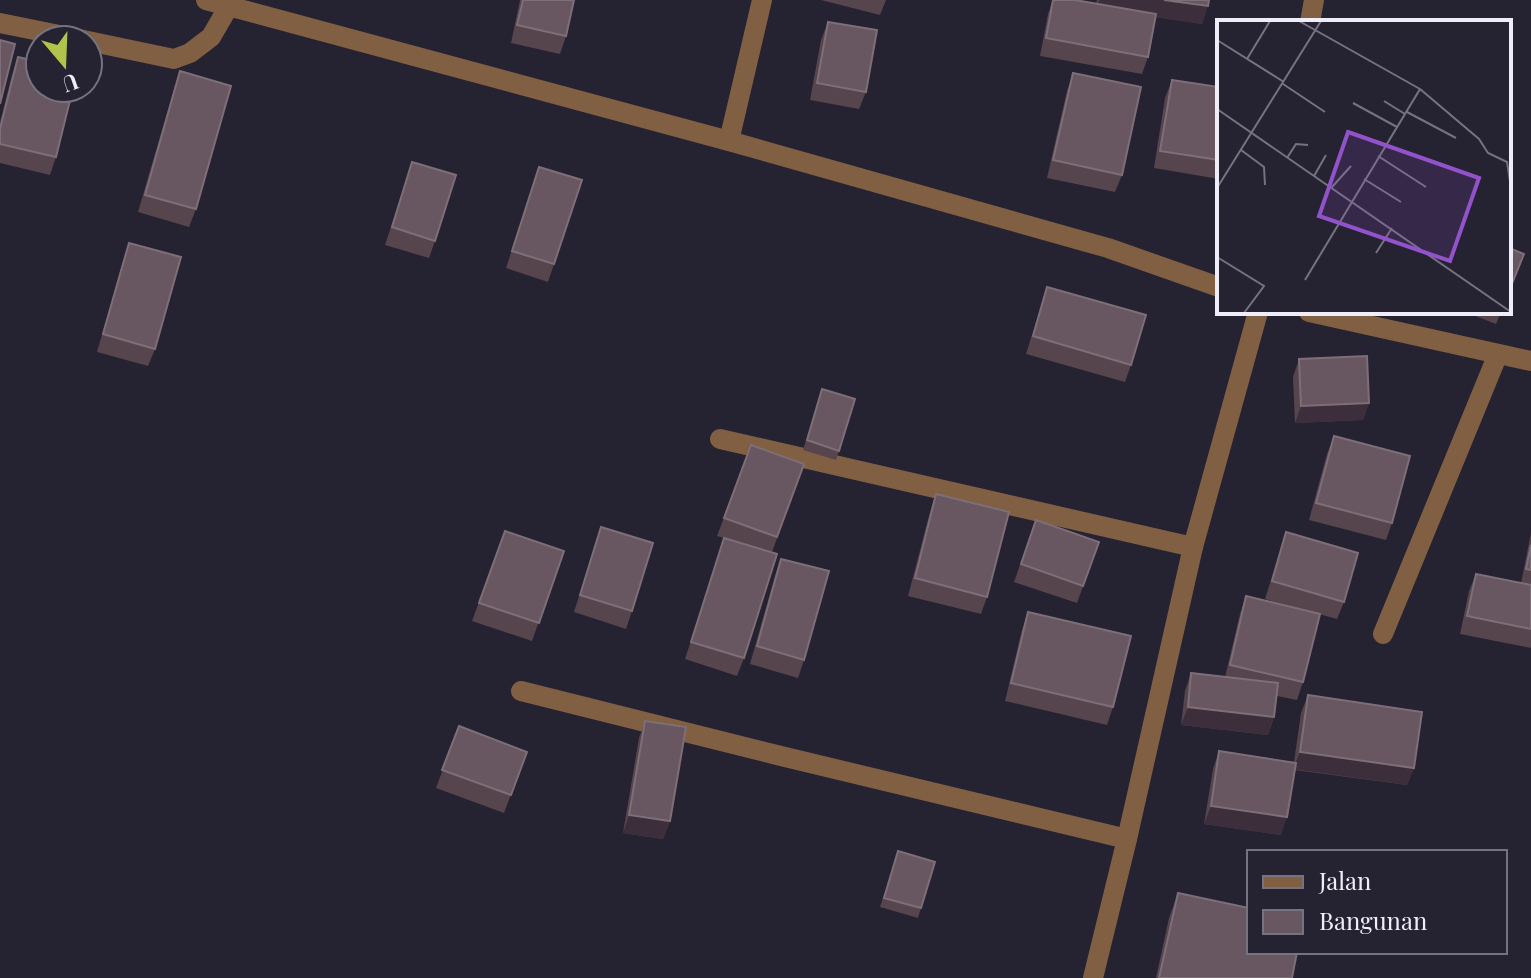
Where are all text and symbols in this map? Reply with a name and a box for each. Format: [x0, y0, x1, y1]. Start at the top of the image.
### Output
inset map [1217, 20, 1511, 314]
north arrow [24, 24, 104, 104]
text: U [59, 67, 83, 101]
legend [1247, 850, 1507, 954]
text: Jalan [1318, 864, 1371, 896]
text: Bangunan [1319, 904, 1427, 936]

